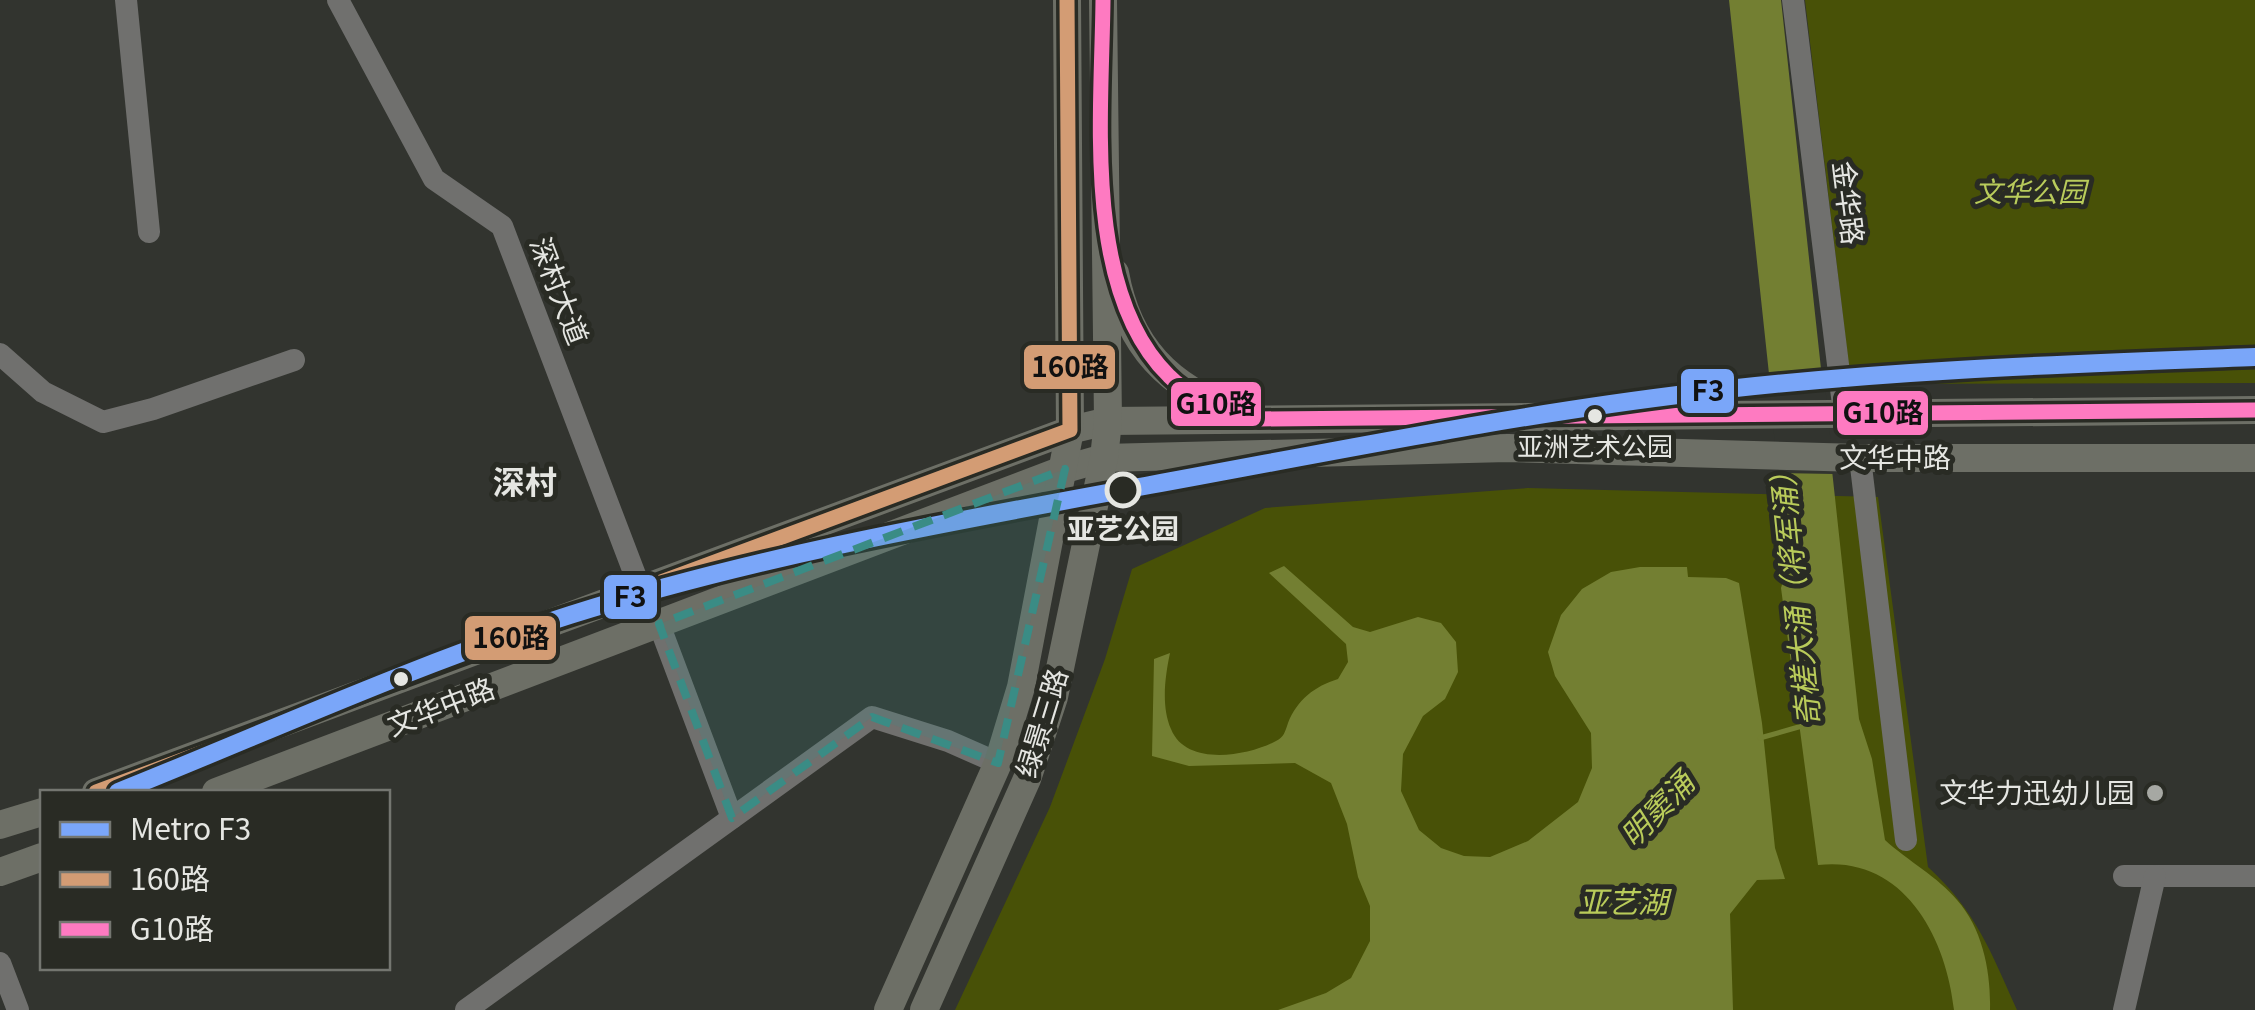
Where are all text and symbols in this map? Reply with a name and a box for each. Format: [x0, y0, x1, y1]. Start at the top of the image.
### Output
street label: 金华路 [1825, 159, 1875, 247]
park label: 文华公园 [1974, 170, 2090, 210]
street label: 深村大道 [522, 231, 600, 350]
line badge: 160路 [1022, 343, 1117, 391]
text: 160路 [1031, 345, 1109, 385]
line badge: F3 [1679, 367, 1736, 415]
text: F3 [1692, 369, 1724, 409]
line badge: G10路 [1169, 380, 1263, 428]
text: G10路 [1175, 382, 1257, 422]
line badge: G10路 [1835, 389, 1930, 437]
text: G10路 [1842, 391, 1924, 431]
marker: 亚洲艺术公园 [1585, 406, 1605, 426]
place label: 亚洲艺术公园 [1517, 426, 1673, 463]
street label: 文华中路 [1839, 436, 1951, 476]
water label: 奇槎大涌（将军涌） [1757, 456, 1829, 729]
district label: 深村 [493, 457, 557, 503]
marker: 亚艺公园 [1106, 473, 1140, 507]
place label: 亚艺公园 [1067, 507, 1179, 547]
line badge: F3 [602, 573, 659, 621]
text: F3 [614, 575, 646, 615]
line badge: 160路 [463, 614, 558, 662]
text: 160路 [472, 616, 550, 656]
street label: 绿景三路 [1005, 663, 1076, 782]
street label: 文华中路 [381, 666, 500, 744]
unlabelled marker [391, 669, 411, 689]
water label: 明窦涌 [1609, 758, 1705, 856]
place label: 文华力迅幼儿园 [1939, 771, 2135, 811]
marker: 文华力迅幼儿园 [2144, 782, 2166, 804]
legend [40, 790, 390, 970]
text: Metro F3 [130, 805, 251, 849]
text: 160路 [130, 855, 210, 899]
water label: 亚艺湖 [1578, 878, 1672, 922]
text: G10路 [130, 905, 214, 949]

